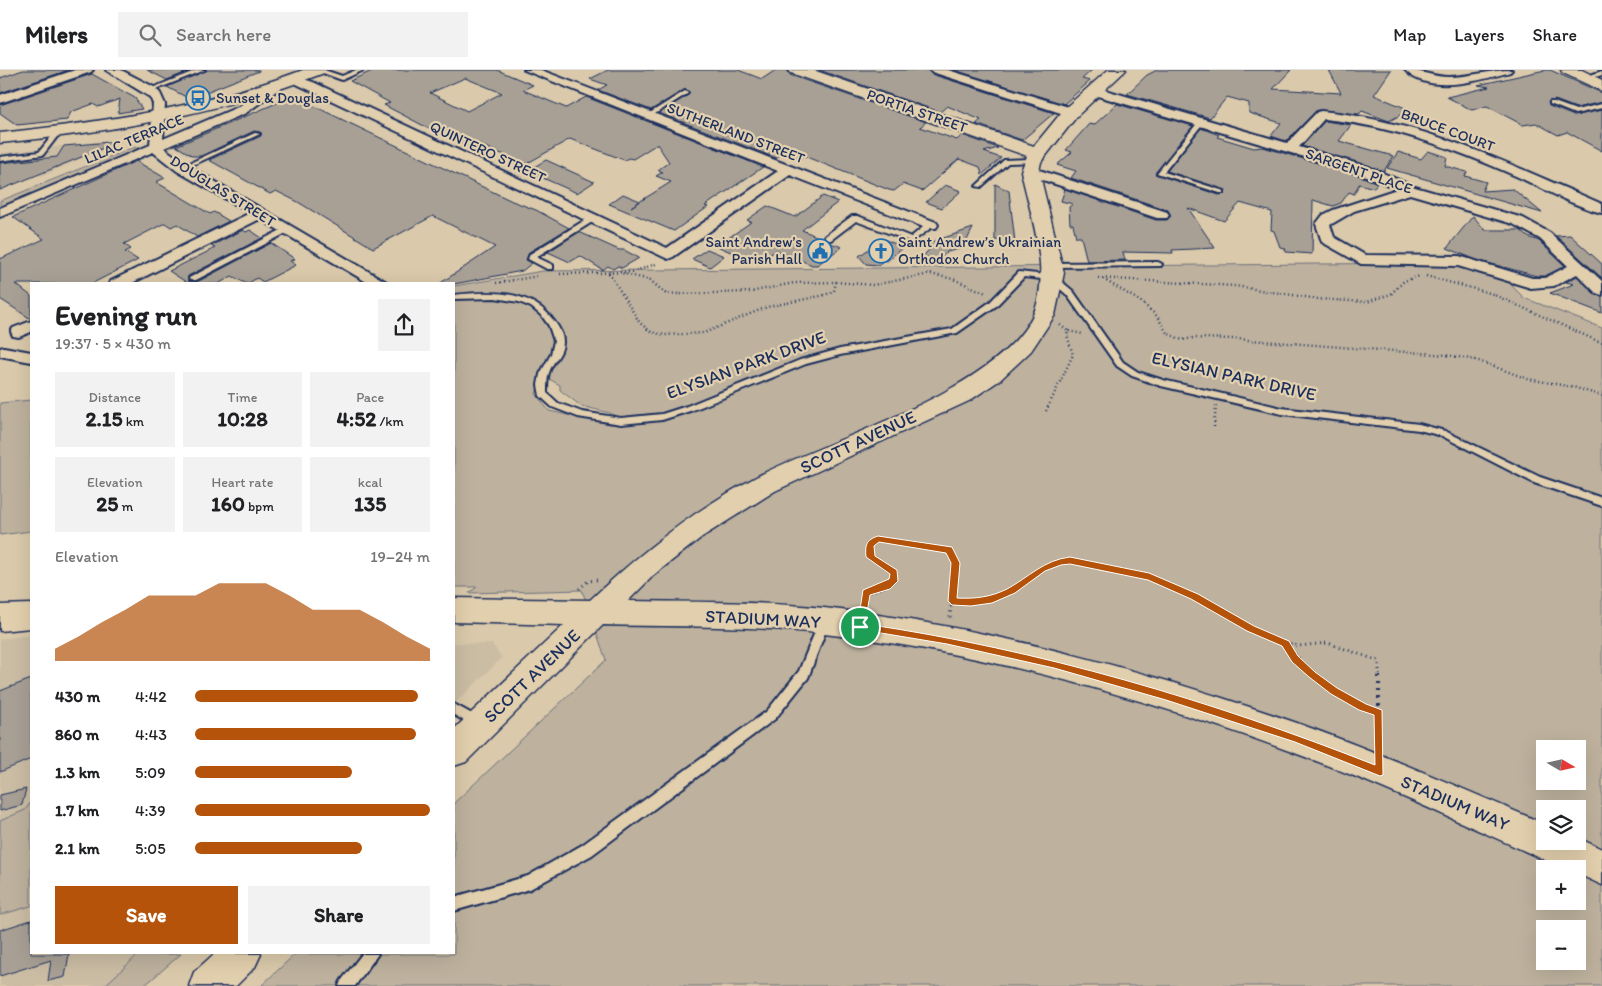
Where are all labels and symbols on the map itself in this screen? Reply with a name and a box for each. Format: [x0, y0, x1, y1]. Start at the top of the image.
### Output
bus stop icon: Sunset & Douglas [185, 85, 211, 111]
street label: PORTIA STREET [864, 85, 970, 137]
place label: Sunset & Douglas [216, 89, 329, 107]
street label: SUTHERLAND STREET [665, 98, 808, 168]
street label: BRUCE COURT [1399, 105, 1498, 155]
street label: LILAC TERRACE [82, 110, 186, 168]
street label: QUINTERO STREET [427, 117, 549, 187]
street label: SARGENT PLACE [1303, 144, 1415, 198]
street label: DOUGLAS STREET [167, 151, 280, 231]
place label: Saint Andrew’s Parish Hall [705, 233, 803, 268]
place label: Saint Andrew’s Ukrainian Orthodox Church [898, 233, 1061, 268]
public building icon: Saint Andrew’s Parish Hall [807, 238, 833, 264]
church icon: Saint Andrew’s Ukrainian Orthodox Church [868, 238, 894, 264]
street label: ELYSIAN PARK DRIVE [663, 326, 829, 404]
street label: ELYSIAN PARK DRIVE [1150, 346, 1318, 406]
street label: SCOTT AVENUE [797, 406, 919, 478]
street label: STADIUM WAY [705, 605, 822, 633]
pin [839, 606, 881, 648]
street label: SCOTT AVENUE [479, 625, 585, 727]
north arrow [1536, 740, 1586, 790]
street label: STADIUM WAY [1397, 770, 1513, 836]

